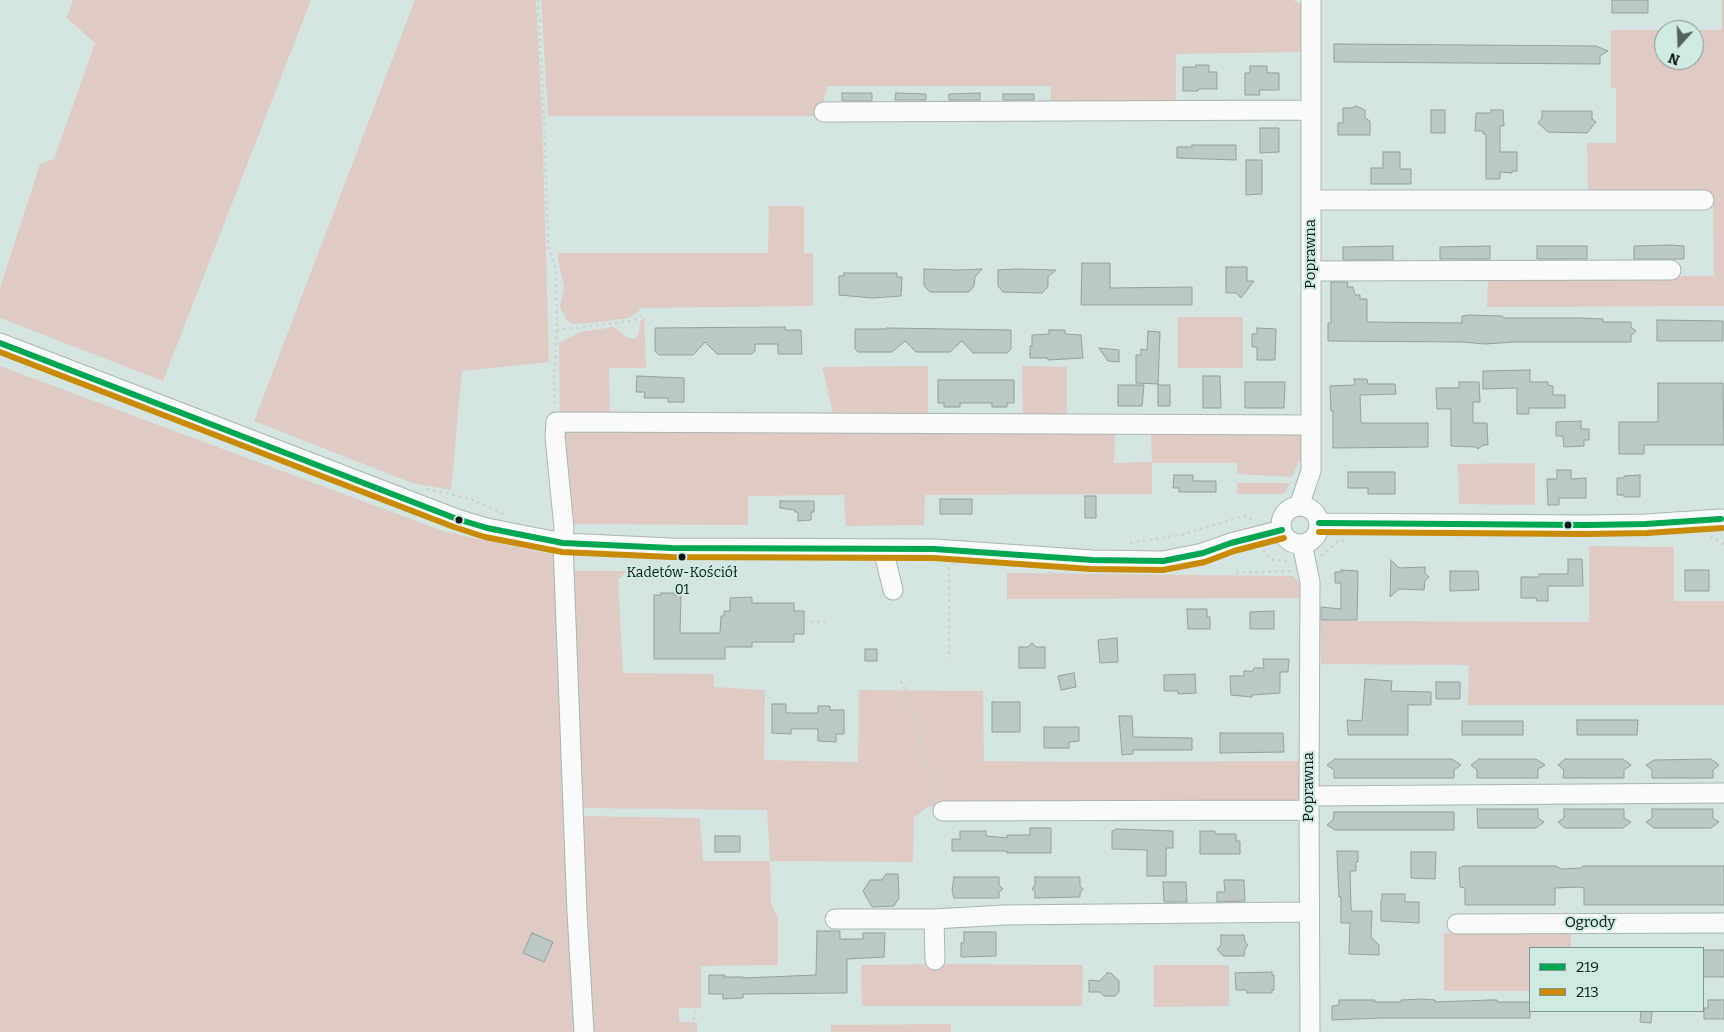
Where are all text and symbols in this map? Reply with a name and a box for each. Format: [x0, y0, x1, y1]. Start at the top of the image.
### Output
north arrow [1654, 20, 1704, 70]
text: N [1666, 49, 1682, 68]
street label: Poprawna [1302, 219, 1320, 289]
unlabelled marker [454, 515, 464, 525]
unlabelled marker [1563, 520, 1573, 530]
marker: Kadetów-Kościół 01 [677, 552, 687, 562]
place label: Kadetów-Kościół 01 [626, 565, 738, 598]
street label: Poprawna [1300, 752, 1318, 822]
street label: Ogrody [1565, 914, 1615, 932]
legend [1529, 947, 1704, 1012]
text: 219 [1576, 958, 1599, 976]
text: 213 [1576, 983, 1599, 1001]

